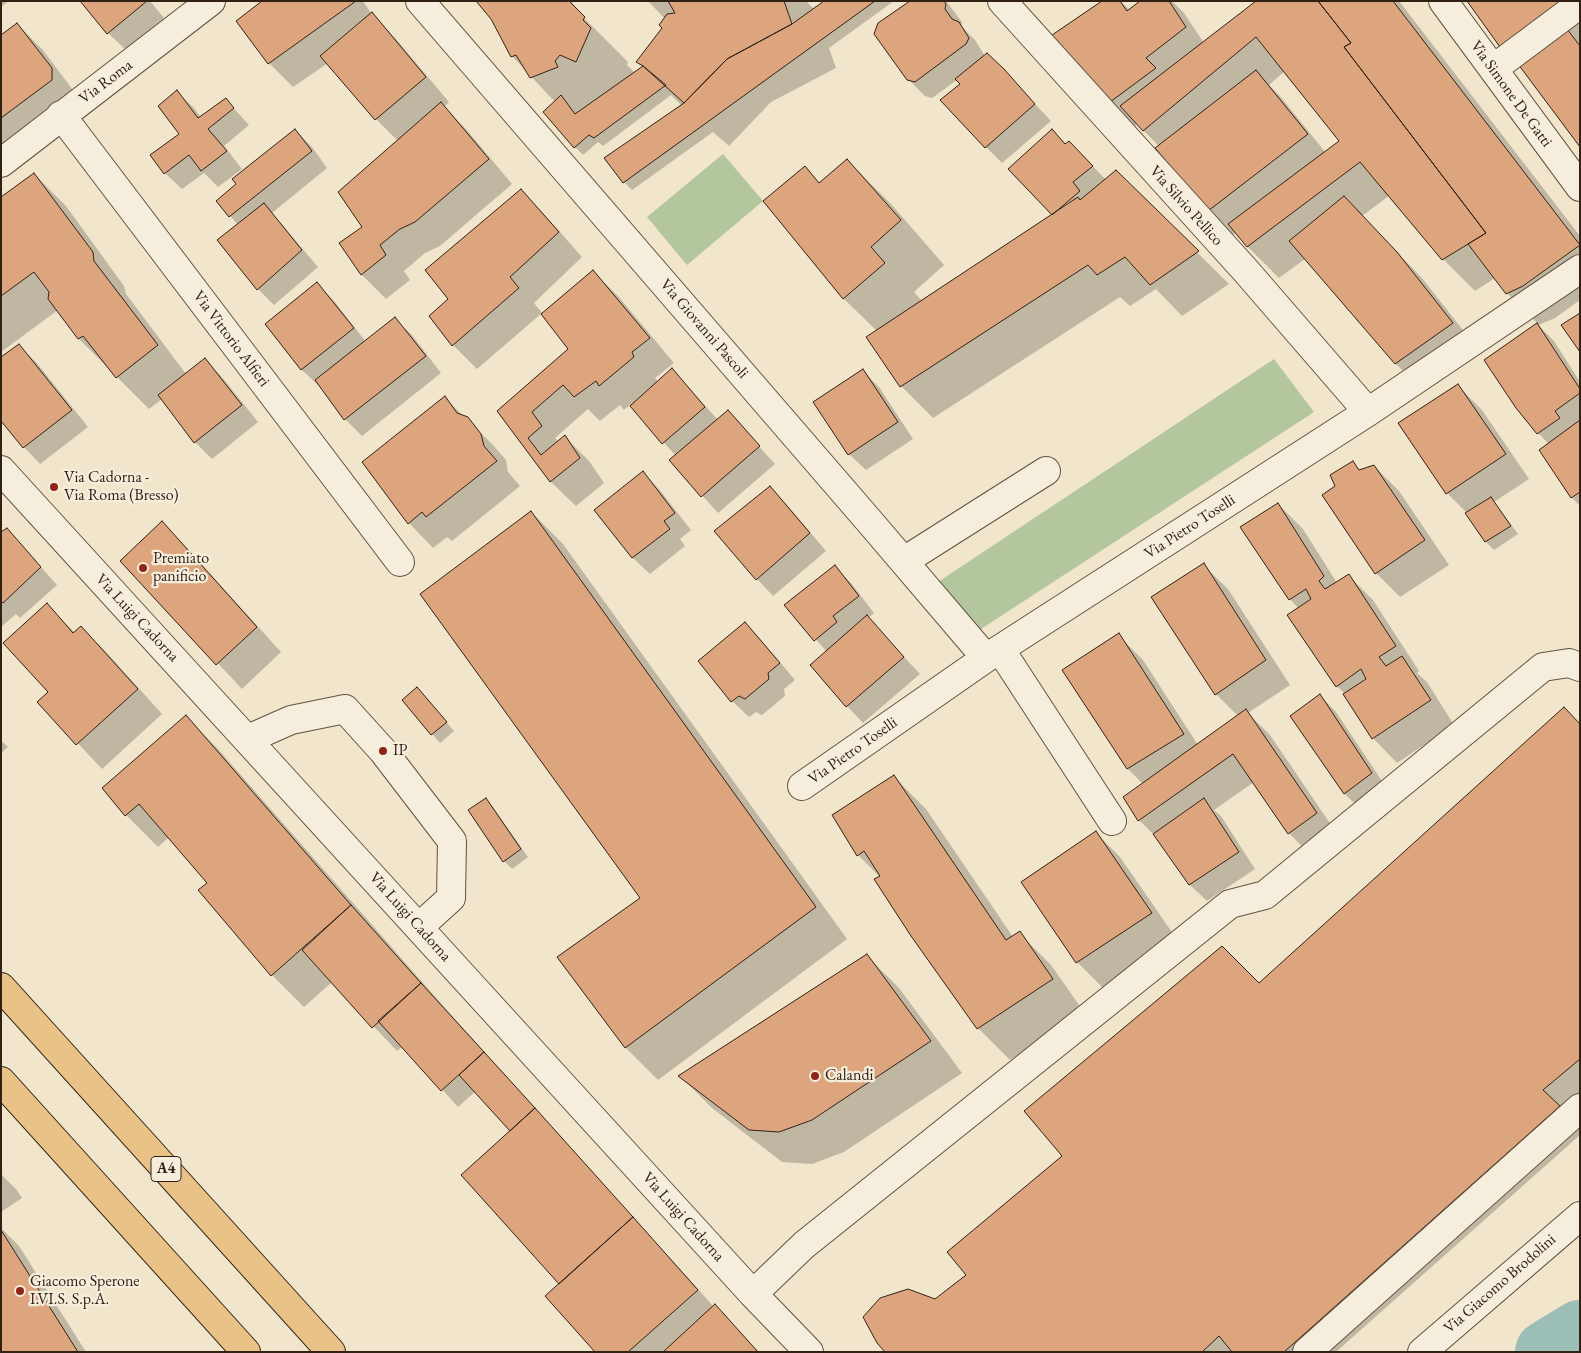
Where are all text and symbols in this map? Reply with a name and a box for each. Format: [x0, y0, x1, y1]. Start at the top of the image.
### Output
street label: Via Simone De Gatti [1466, 37, 1556, 151]
street label: Via Roma [75, 56, 137, 108]
street label: Via Silvio Pellico [1145, 162, 1227, 250]
street label: Via Giovanni Pascoli [656, 275, 752, 383]
street label: Via Vittorio Alfieri [189, 287, 273, 391]
place label: Via Cadorna - Via Roma (Bresso) [64, 468, 179, 506]
marker: Via Cadorna - Via Roma (Bresso) [48, 481, 60, 493]
street label: Via Pietro Toselli [1141, 491, 1239, 563]
place label: Premiato panificio [153, 549, 209, 587]
marker: Premiato panificio [137, 562, 149, 574]
street label: Via Luigi Cadorna [91, 570, 183, 666]
street label: Via Pietro Toselli [805, 713, 901, 789]
place label: IP [393, 741, 407, 761]
marker: IP [377, 745, 389, 757]
street label: Via Luigi Cadorna [365, 868, 455, 966]
place label: Calandi [825, 1066, 873, 1086]
marker: Calandi [809, 1070, 821, 1082]
road number: A4 [151, 1156, 181, 1182]
street label: Via Luigi Cadorna [638, 1168, 728, 1266]
street label: Via Giacomo Brodolini [1440, 1230, 1560, 1338]
place label: Giacomo Sperone I.VI.S. S.p.A. [30, 1272, 140, 1310]
marker: Giacomo Sperone I.VI.S. S.p.A. [14, 1285, 26, 1297]

